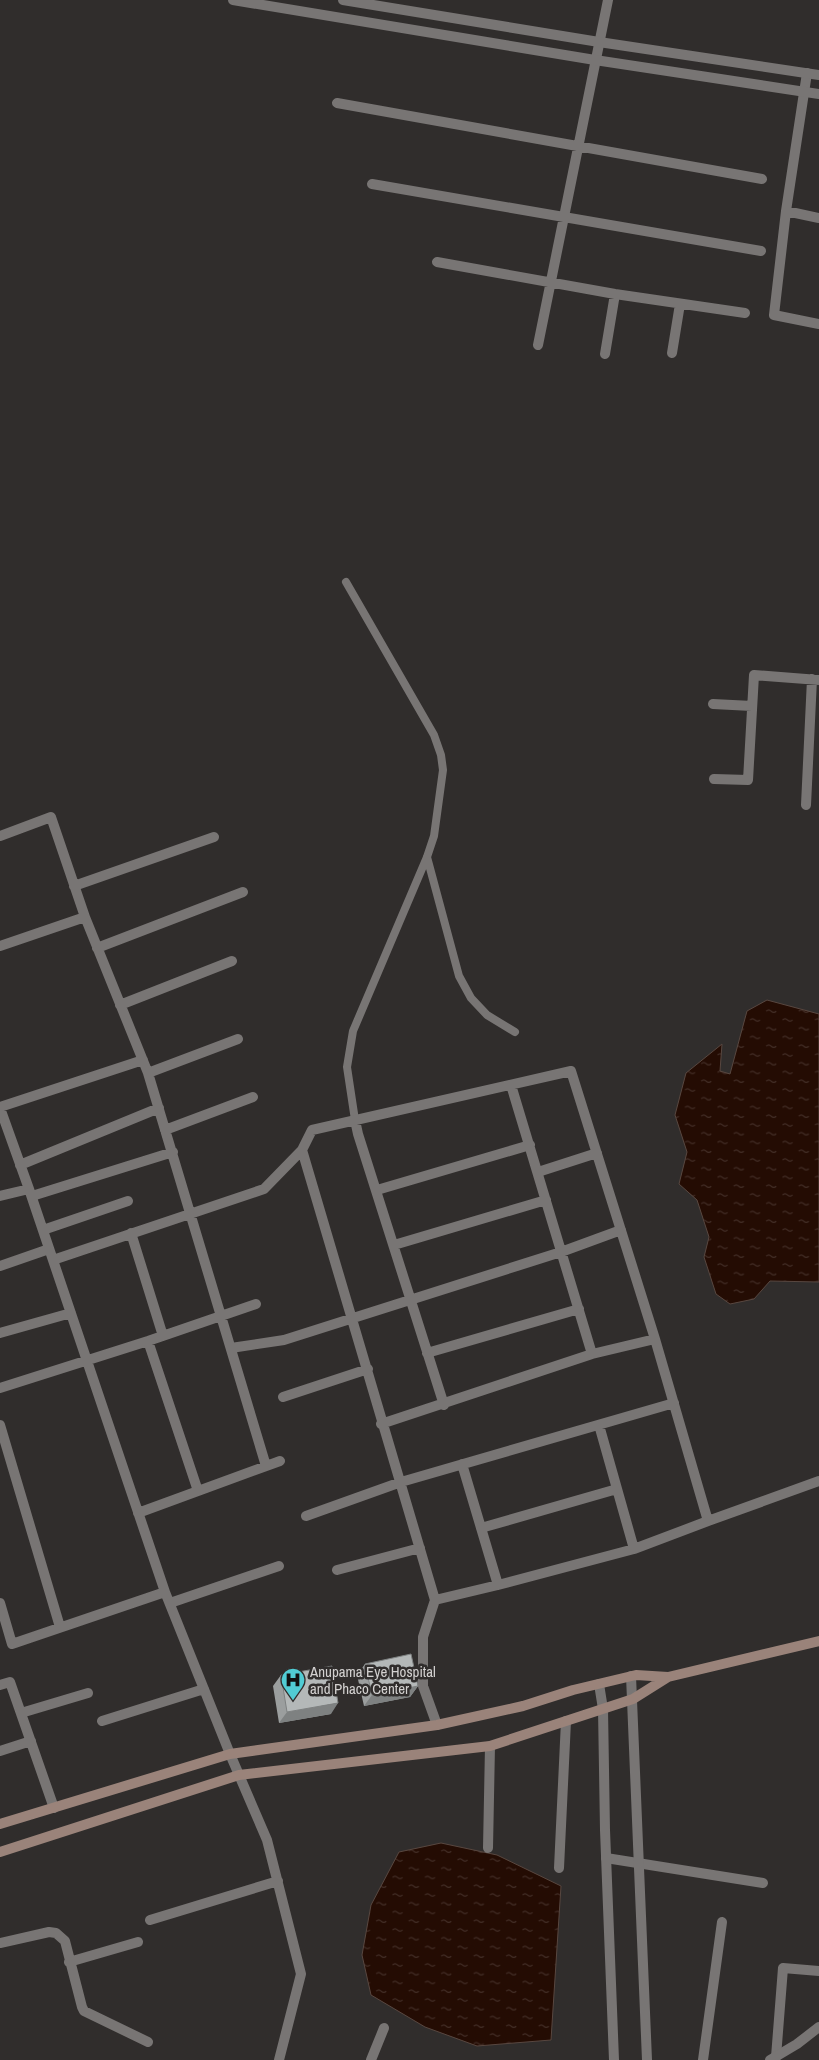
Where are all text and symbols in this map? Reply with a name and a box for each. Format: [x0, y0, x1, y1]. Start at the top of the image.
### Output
place label: Anupama Eye Hospital and Phaco Center [309, 1661, 436, 1699]
hospital icon: Anupama Eye Hospital and Phaco Center [280, 1667, 306, 1701]

